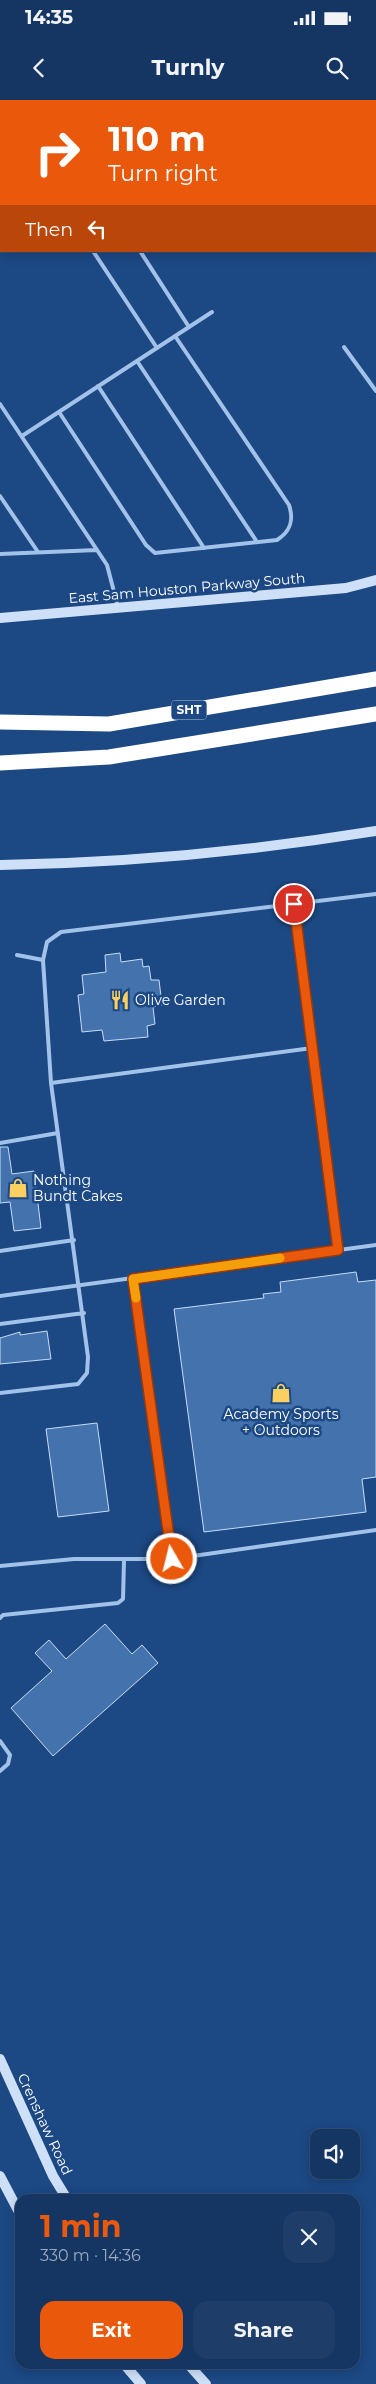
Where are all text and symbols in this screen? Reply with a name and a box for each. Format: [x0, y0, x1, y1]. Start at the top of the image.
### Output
text: 14:35 [25, 6, 73, 29]
icon: back [25, 54, 53, 82]
text: Turnly [152, 54, 224, 81]
icon: search [323, 54, 351, 82]
text: 110 m [108, 117, 206, 160]
icon: right [25, 120, 90, 185]
text: Turn right [108, 160, 218, 187]
icon: left [83, 215, 111, 243]
text: Then [25, 218, 73, 241]
street label: East Sam Houston Parkway South [68, 569, 306, 607]
road number: SHT [172, 700, 206, 720]
pin [273, 883, 315, 925]
icon: arrive [280, 890, 308, 918]
restaurant icon: Olive Garden [109, 989, 131, 1011]
place label: Olive Garden [135, 991, 226, 1009]
place label: Nothing Bundt Cakes [33, 1171, 123, 1205]
shop icon: Nothing Bundt Cakes [7, 1177, 29, 1199]
shop icon: Academy Sports + Outdoors [270, 1382, 292, 1404]
place label: Academy Sports + Outdoors [223, 1405, 339, 1439]
position arrow [145, 1532, 197, 1584]
street label: Crenshaw Road [14, 2070, 76, 2178]
map controls [310, 2129, 360, 2179]
button: sound [310, 2129, 360, 2179]
text: 1 min [40, 2208, 121, 2245]
button: close [283, 2211, 335, 2263]
text: 330 m · 14:36 [40, 2246, 141, 2265]
button: Exit [40, 2301, 183, 2359]
button: Share [193, 2301, 335, 2359]

